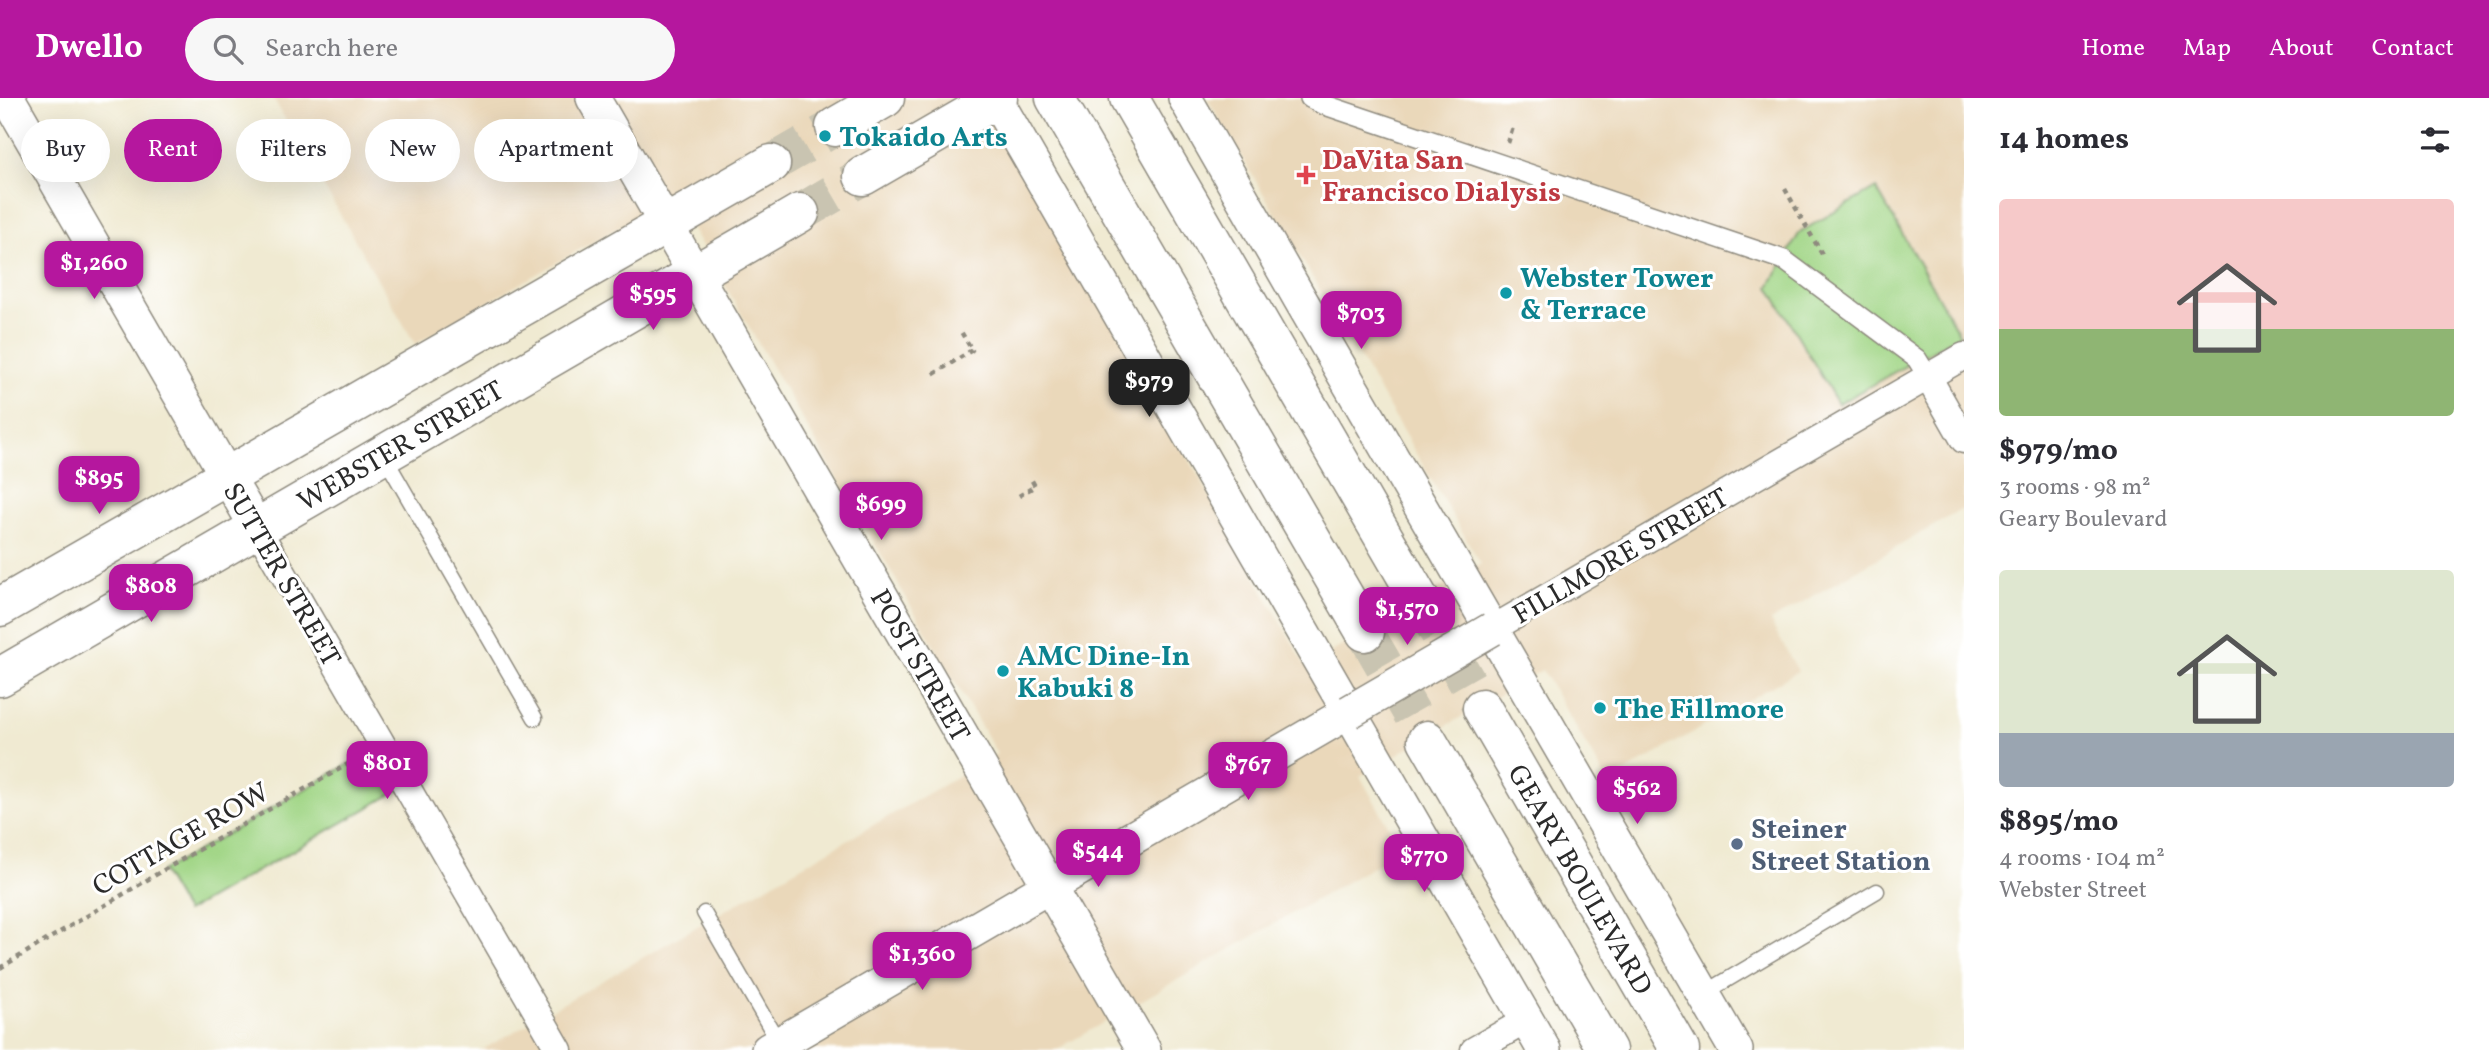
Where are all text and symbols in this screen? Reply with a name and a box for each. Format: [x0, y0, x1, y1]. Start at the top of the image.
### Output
search box [185, 18, 675, 81]
text: Dwello [35, 26, 143, 72]
icon: search [209, 30, 247, 68]
text: Search here [265, 31, 398, 67]
text: Home [2081, 32, 2145, 66]
text: Map [2183, 32, 2231, 66]
text: About [2269, 32, 2334, 66]
text: Contact [2372, 32, 2454, 66]
chip: Buy [21, 119, 110, 182]
chip: Rent [124, 119, 222, 182]
chip: Filters [236, 119, 351, 182]
chip: New [365, 119, 460, 182]
chip: Apartment [474, 119, 638, 182]
place label: Tokaido Arts [839, 119, 1008, 158]
text: 14 homes [1999, 119, 2129, 161]
icon: filters [2416, 121, 2454, 159]
marker: Tokaido Arts [817, 128, 833, 144]
place label: DaVita San Francisco Dialysis [1322, 142, 1561, 213]
marker: DaVita San Francisco Dialysis [1296, 165, 1316, 185]
pin: $1,260 [37, 242, 151, 301]
icon: home [2164, 245, 2290, 371]
text: $1,260 [60, 248, 128, 280]
place label: Webster Tower & Terrace [1520, 260, 1713, 331]
pin: $595 [612, 272, 694, 332]
text: $595 [629, 279, 677, 311]
marker: Webster Tower & Terrace [1498, 285, 1514, 301]
pin: $703 [1320, 292, 1402, 351]
text: $703 [1337, 298, 1385, 330]
pin: $979 [1108, 360, 1190, 419]
text: $979 [1125, 366, 1173, 398]
street label: WEBSTER STREET [291, 372, 512, 522]
text: $979/mo [1999, 430, 2118, 472]
pin: $895 [58, 456, 140, 516]
text: $895 [74, 463, 124, 495]
text: 3 rooms · 98 m² [1999, 472, 2151, 504]
street label: SUTTER STREET [212, 476, 349, 674]
street label: FILLMORE STREET [1506, 479, 1737, 635]
pin: $699 [840, 482, 922, 542]
text: $699 [856, 489, 906, 521]
text: Geary Boulevard [1999, 504, 2167, 536]
pin: $808 [110, 564, 192, 624]
text: $808 [125, 571, 177, 603]
street label: POST STREET [859, 583, 978, 750]
pin: $1,570 [1350, 588, 1464, 647]
text: $1,570 [1375, 594, 1439, 626]
icon: home [2164, 616, 2290, 742]
place label: AMC Dine-In Kabuki 8 [1017, 638, 1190, 709]
marker: AMC Dine-In Kabuki 8 [995, 663, 1011, 679]
place label: The Fillmore [1614, 691, 1784, 730]
marker: The Fillmore [1592, 700, 1608, 716]
pin: $801 [346, 742, 428, 801]
pin: $767 [1207, 742, 1289, 802]
text: $801 [363, 748, 411, 780]
text: $767 [1224, 749, 1272, 781]
street label: GEARY BOULEVARD [1497, 758, 1661, 1003]
pin: $562 [1596, 766, 1678, 826]
text: $562 [1613, 773, 1661, 805]
street label: COTTAGE ROW [86, 774, 277, 907]
text: $895/mo [1999, 801, 2118, 843]
place label: Steiner Street Station [1751, 811, 1931, 882]
pin: $544 [1057, 830, 1139, 889]
pin: $770 [1383, 834, 1465, 894]
text: $544 [1072, 836, 1124, 868]
marker: Steiner Street Station [1729, 836, 1745, 852]
text: $770 [1400, 841, 1448, 873]
text: 4 rooms · 104 m² [1999, 843, 2165, 875]
text: Webster Street [1999, 875, 2147, 907]
pin: $1,360 [865, 932, 979, 992]
text: $1,360 [889, 939, 955, 971]

